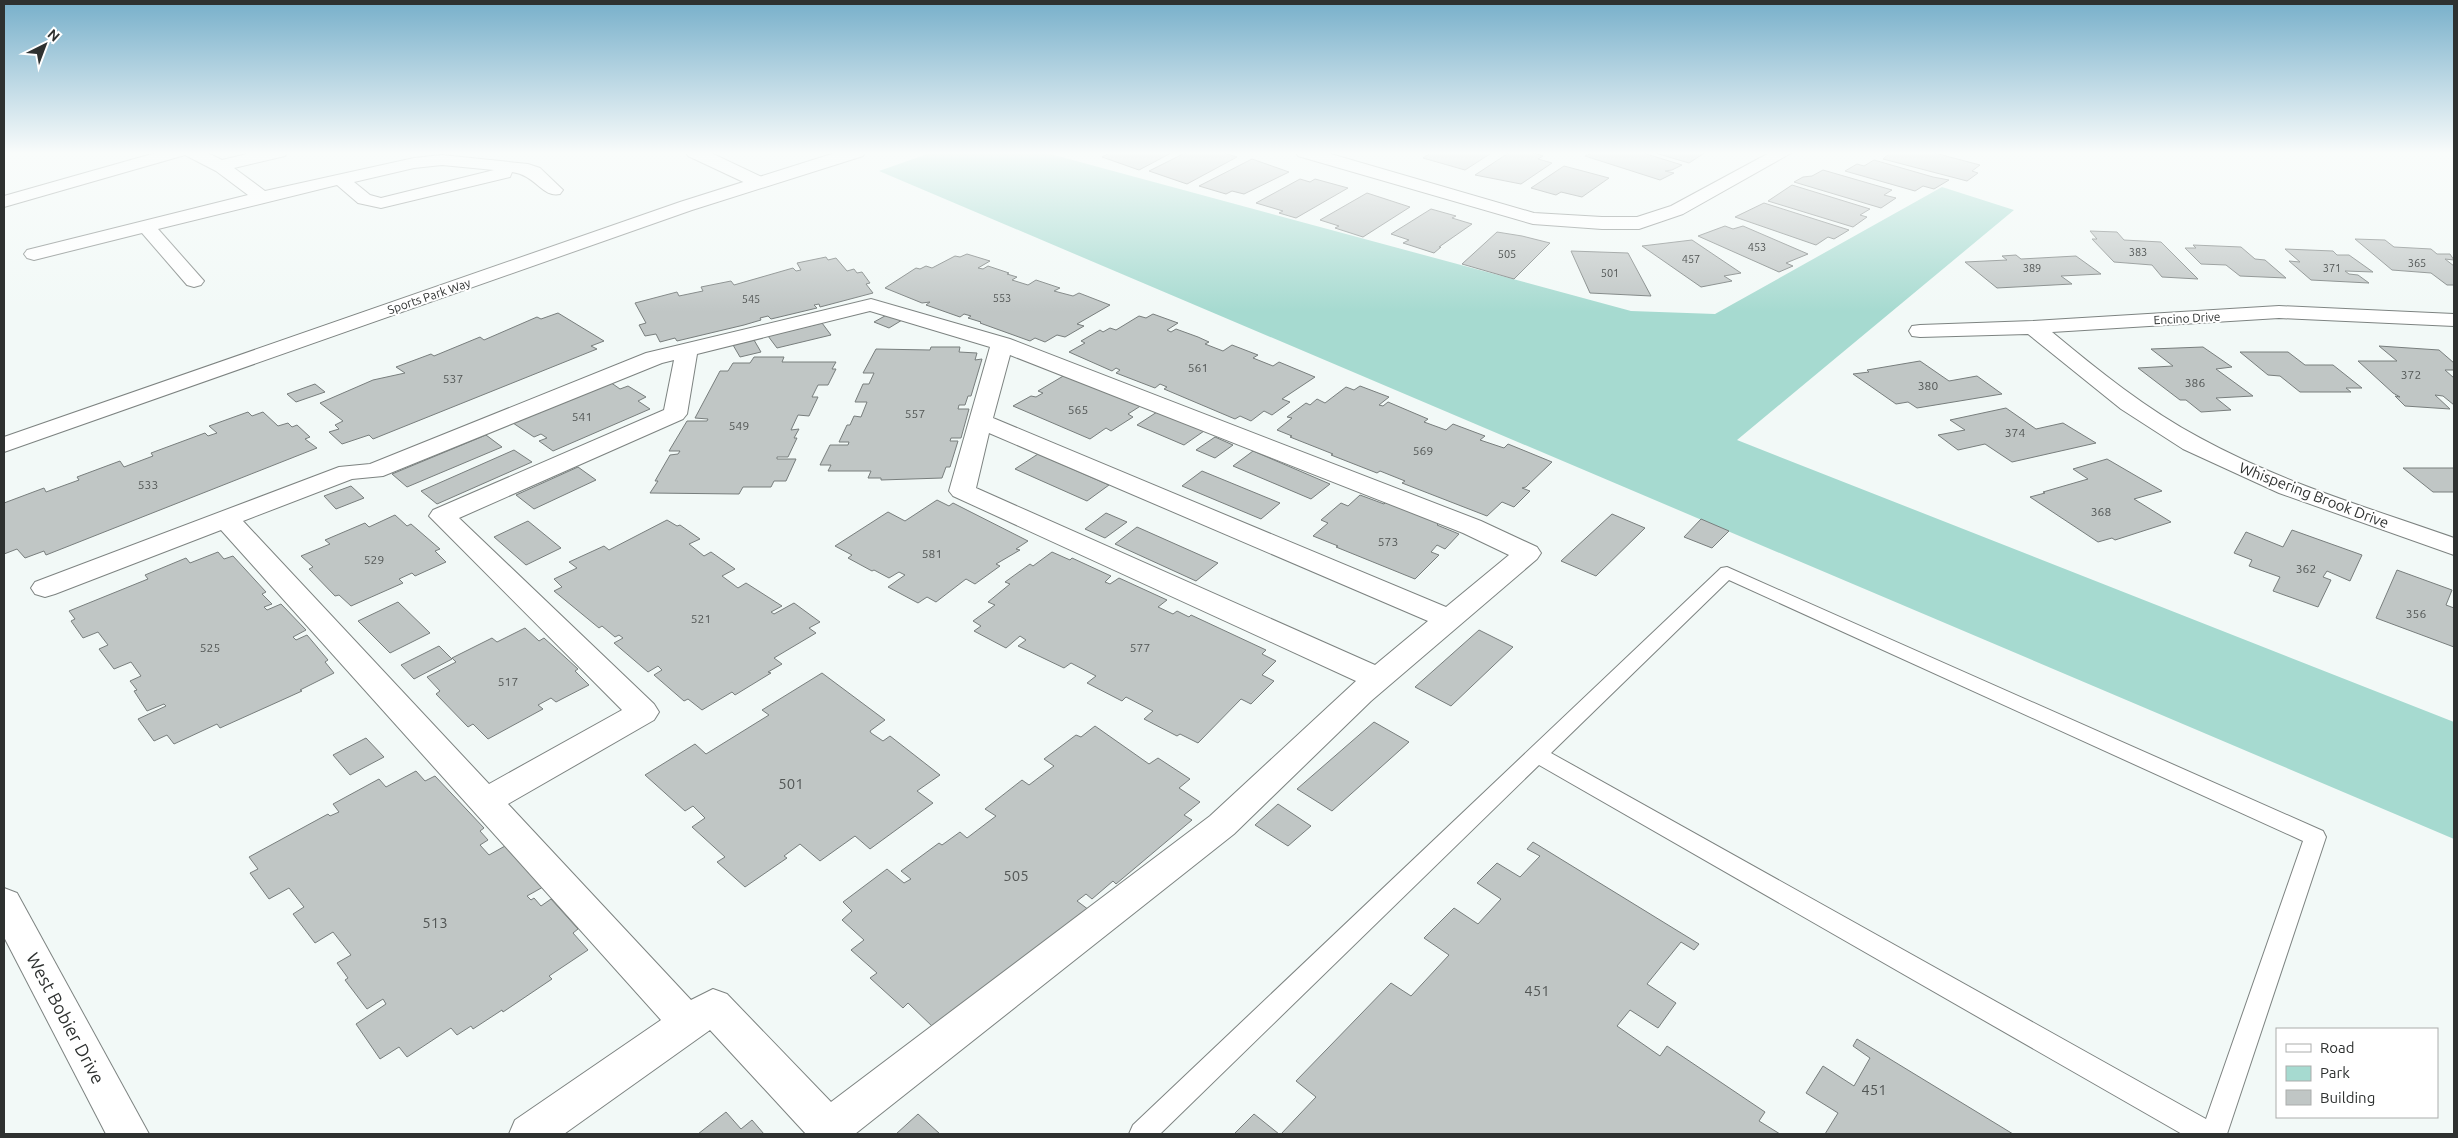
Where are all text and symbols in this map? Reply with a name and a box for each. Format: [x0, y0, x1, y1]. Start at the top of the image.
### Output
north arrow [20, 20, 70, 70]
text: N [44, 26, 63, 45]
house number: 453 [1748, 241, 1766, 253]
house number: 383 [2129, 246, 2147, 258]
house number: 505 [1498, 248, 1516, 260]
house number: 457 [1682, 253, 1700, 265]
house number: 365 [2408, 257, 2426, 269]
house number: 389 [2023, 262, 2041, 274]
house number: 371 [2323, 262, 2341, 274]
house number: 501 [1601, 267, 1619, 279]
street label: Sports Park Way [386, 276, 472, 316]
house number: 553 [993, 292, 1011, 304]
house number: 545 [742, 293, 760, 305]
street label: Encino Drive [2153, 310, 2221, 326]
house number: 561 [1188, 361, 1208, 374]
house number: 372 [2401, 368, 2421, 381]
house number: 537 [443, 372, 463, 385]
house number: 386 [2185, 376, 2205, 389]
house number: 380 [1918, 379, 1938, 392]
house number: 565 [1068, 403, 1088, 416]
house number: 557 [905, 407, 925, 420]
house number: 541 [572, 410, 592, 423]
house number: 549 [729, 419, 749, 432]
house number: 374 [2005, 426, 2025, 439]
house number: 569 [1413, 444, 1433, 457]
street label: Whispering Brook Drive [2237, 459, 2391, 531]
house number: 533 [138, 478, 158, 491]
house number: 368 [2091, 505, 2111, 518]
house number: 573 [1378, 535, 1398, 548]
house number: 581 [922, 547, 942, 560]
house number: 529 [364, 553, 384, 566]
house number: 362 [2296, 562, 2316, 575]
house number: 356 [2406, 607, 2426, 620]
house number: 521 [691, 612, 711, 625]
house number: 525 [200, 641, 220, 654]
house number: 577 [1130, 641, 1150, 654]
house number: 517 [498, 675, 518, 688]
house number: 501 [778, 775, 804, 792]
house number: 505 [1003, 867, 1029, 884]
house number: 513 [422, 914, 448, 931]
street label: West Bobier Drive [23, 949, 109, 1087]
house number: 451 [1524, 982, 1550, 999]
legend [2276, 1028, 2438, 1118]
text: Road [2320, 1039, 2355, 1056]
text: Park [2320, 1064, 2350, 1081]
house number: 451 [1861, 1081, 1887, 1098]
text: Building [2320, 1089, 2375, 1106]

